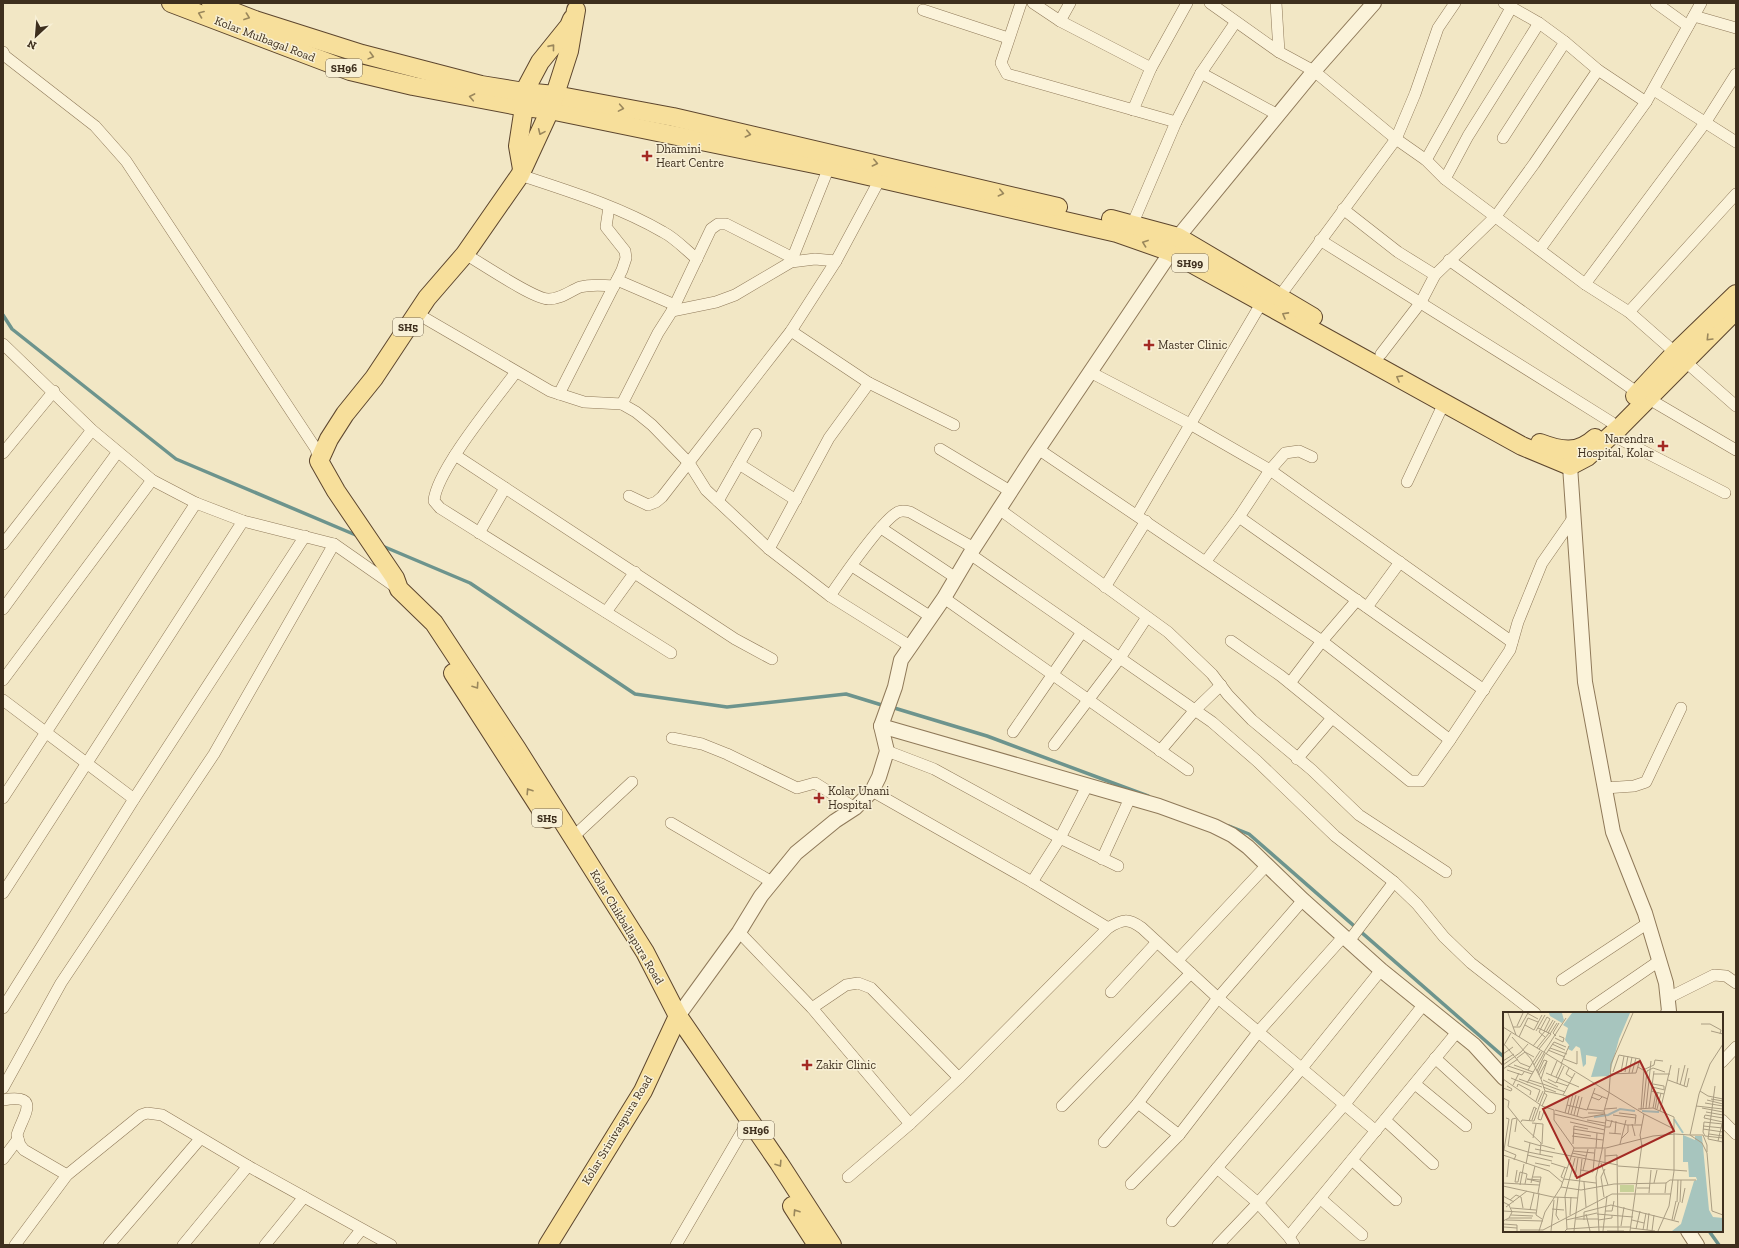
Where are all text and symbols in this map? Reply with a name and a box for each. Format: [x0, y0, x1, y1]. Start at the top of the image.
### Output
one-way arrow [198, 11, 205, 19]
one-way arrow [244, 12, 251, 20]
street label: Kolar Mulbagal Road [213, 13, 318, 65]
north arrow [16, 16, 56, 56]
text: N [25, 37, 38, 52]
one-way arrow [547, 45, 554, 52]
one-way arrow [368, 52, 374, 60]
road number: SH96 [326, 59, 362, 77]
one-way arrow [469, 93, 475, 102]
one-way arrow [618, 103, 624, 112]
one-way arrow [538, 127, 546, 135]
one-way arrow [745, 130, 751, 138]
place label: Dhamini Heart Centre [656, 142, 724, 170]
marker: Dhamini Heart Centre [641, 150, 653, 162]
one-way arrow [872, 159, 878, 167]
one-way arrow [997, 188, 1004, 197]
one-way arrow [1142, 239, 1149, 247]
road number: SH99 [1172, 254, 1208, 272]
one-way arrow [1282, 313, 1289, 320]
road number: SH5 [393, 318, 423, 336]
one-way arrow [1706, 333, 1714, 341]
place label: Master Clinic [1158, 338, 1228, 352]
marker: Master Clinic [1143, 339, 1155, 351]
one-way arrow [1396, 375, 1403, 383]
place label: Narendra Hospital, Kolar [1578, 432, 1654, 460]
marker: Narendra Hospital, Kolar [1657, 440, 1669, 452]
one-way arrow [471, 682, 479, 689]
place label: Kolar Unani Hospital [828, 784, 890, 812]
one-way arrow [526, 788, 534, 795]
marker: Kolar Unani Hospital [813, 792, 825, 804]
road number: SH5 [532, 809, 562, 827]
street label: Kolar Chikballapura Road [587, 867, 667, 987]
inset map [1503, 1012, 1723, 1232]
place label: Zakir Clinic [816, 1058, 876, 1072]
marker: Zakir Clinic [801, 1059, 813, 1071]
street label: Kolar Srinivaspura Road [579, 1073, 655, 1187]
road number: SH96 [738, 1121, 774, 1139]
one-way arrow [775, 1160, 782, 1167]
one-way arrow [793, 1209, 800, 1216]

